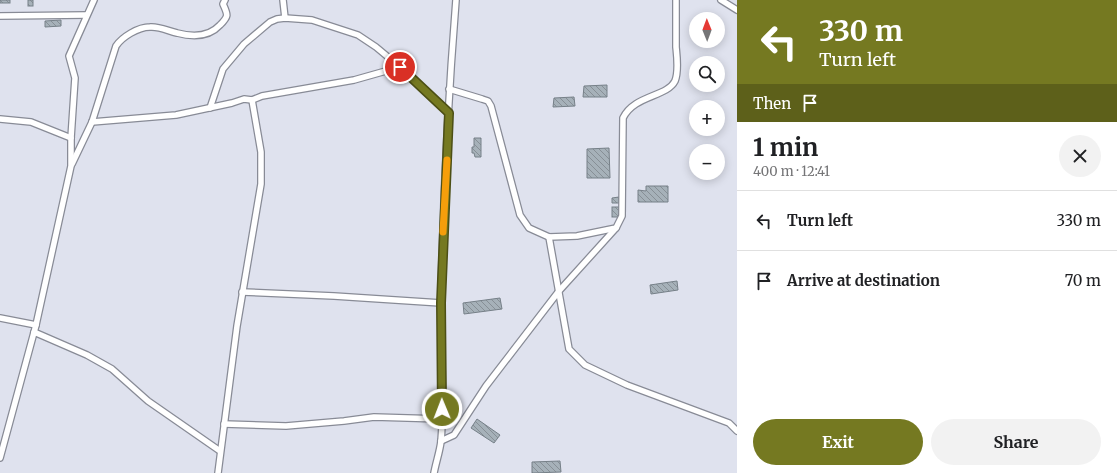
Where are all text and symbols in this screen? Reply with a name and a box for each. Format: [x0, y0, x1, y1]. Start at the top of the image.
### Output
north arrow [689, 12, 725, 48]
map controls [689, 12, 725, 180]
text: 330 m [819, 13, 903, 49]
icon: left [753, 16, 805, 68]
text: Turn left [819, 48, 896, 71]
pin [383, 50, 417, 84]
icon: arrive [389, 56, 411, 78]
button: search [689, 56, 725, 92]
icon: arrive [799, 92, 821, 114]
text: Then [753, 94, 791, 113]
button: + [689, 100, 725, 136]
text: 1 min [753, 132, 818, 163]
button: close [1059, 135, 1101, 177]
button: − [689, 144, 725, 180]
text: 400 m · 12:41 [753, 163, 830, 180]
icon: left [753, 210, 775, 232]
text: Turn left [787, 211, 853, 230]
text: 330 m [1057, 211, 1101, 230]
icon: arrive [753, 270, 775, 292]
text: Arrive at destination [787, 271, 940, 290]
text: 70 m [1065, 271, 1101, 290]
position arrow [421, 388, 463, 430]
button: Exit [753, 419, 923, 465]
button: Share [931, 419, 1101, 465]

